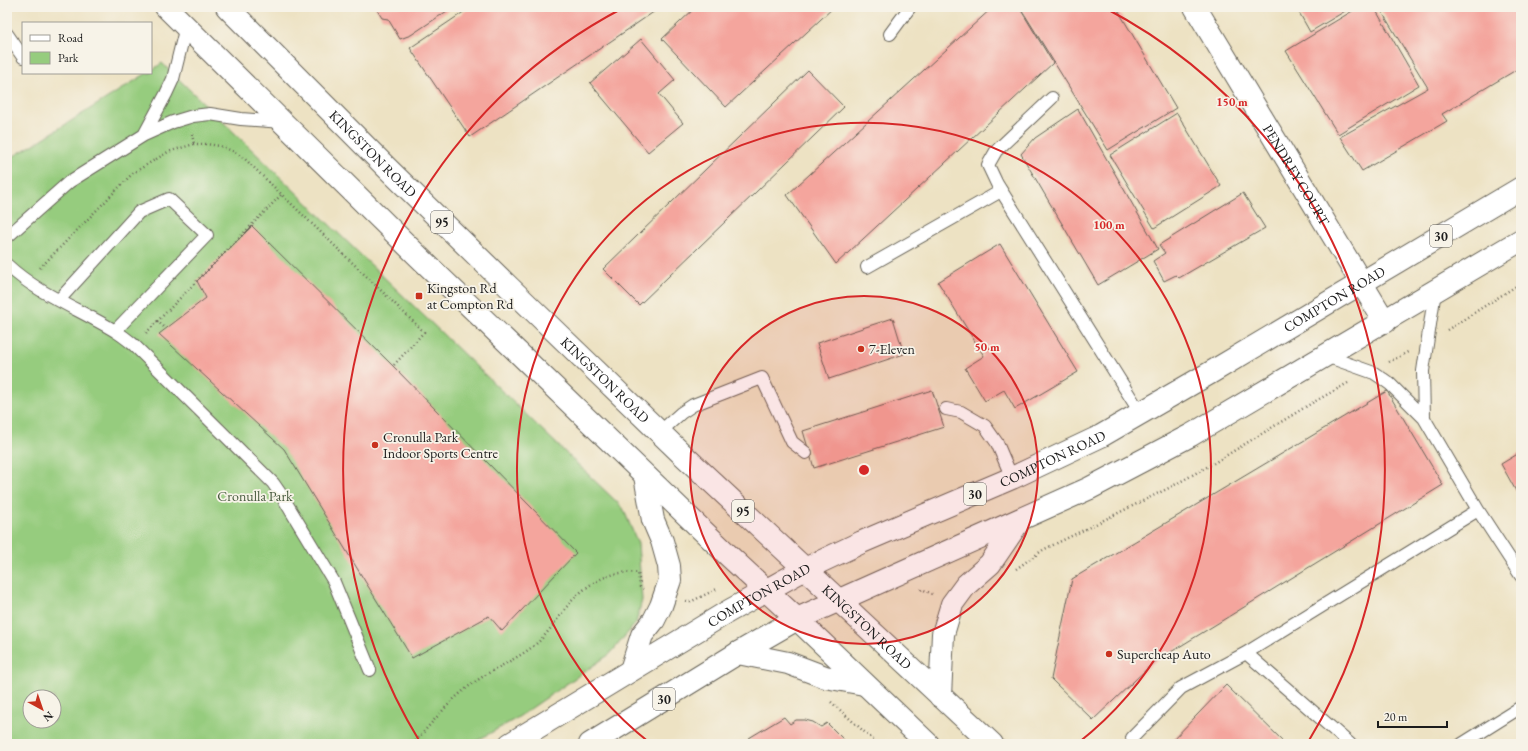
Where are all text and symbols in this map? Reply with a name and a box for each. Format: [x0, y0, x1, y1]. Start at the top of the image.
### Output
legend [22, 22, 152, 74]
text: Road [58, 30, 84, 46]
text: Park [58, 50, 79, 66]
text: 150 m [1216, 94, 1248, 110]
street label: KINGSTON ROAD [326, 106, 421, 201]
street label: PENDREY COURT [1259, 121, 1334, 229]
road number: 95 [431, 211, 453, 233]
text: 100 m [1093, 217, 1125, 233]
road number: 30 [1430, 225, 1452, 247]
street label: COMPTON ROAD [1280, 262, 1389, 336]
place label: Kingston Rd at Compton Rd [427, 279, 514, 313]
marker: Kingston Rd at Compton Rd [414, 291, 424, 301]
street label: KINGSTON ROAD [557, 333, 654, 427]
text: 50 m [974, 339, 1000, 355]
place label: 7-Eleven [869, 340, 916, 358]
marker: 7-Eleven [856, 344, 866, 354]
street label: COMPTON ROAD [997, 426, 1109, 491]
place label: Cronulla Park Indoor Sports Centre [383, 428, 499, 462]
marker: Cronulla Park Indoor Sports Centre [370, 440, 380, 450]
centre of rings [857, 463, 871, 477]
road number: 30 [964, 483, 986, 505]
park label: Cronulla Park [217, 487, 293, 505]
road number: 95 [732, 500, 754, 522]
street label: COMPTON ROAD [704, 559, 814, 631]
street label: KINGSTON ROAD [818, 581, 916, 674]
place label: Supercheap Auto [1117, 645, 1211, 663]
marker: Supercheap Auto [1104, 649, 1114, 659]
road number: 30 [653, 688, 675, 710]
north arrow [22, 689, 62, 729]
scale bar [1378, 703, 1447, 729]
text: N [40, 708, 56, 725]
text: 20 m [1384, 709, 1408, 725]

